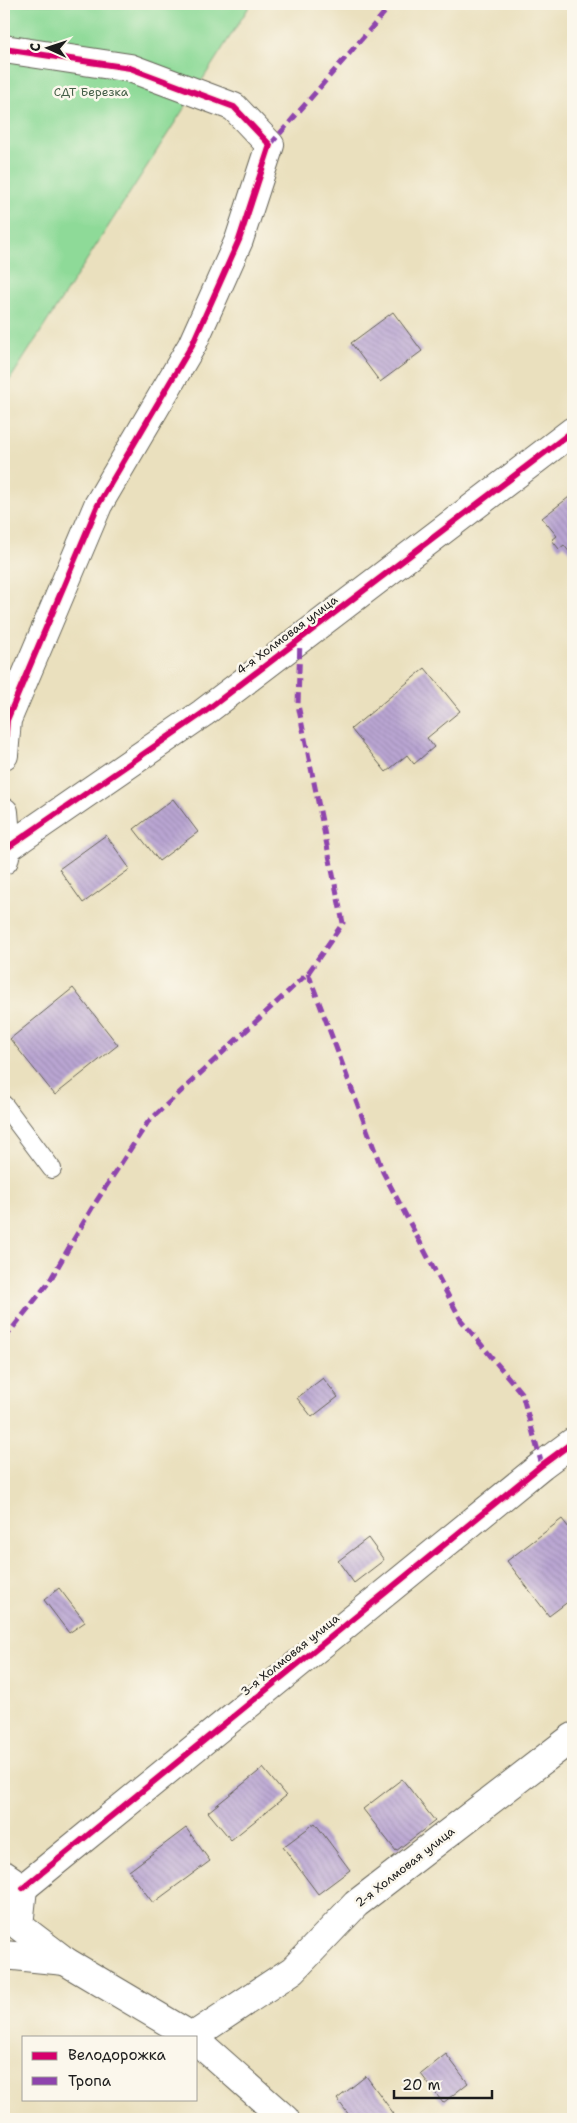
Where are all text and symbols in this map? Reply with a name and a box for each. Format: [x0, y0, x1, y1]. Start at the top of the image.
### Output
north arrow [22, 22, 72, 72]
text: С [26, 43, 44, 52]
park label: СДТ Березка [54, 84, 129, 100]
street label: 4-я Холмовая улица [233, 591, 341, 678]
street label: 3-я Холмовая улица [237, 1610, 343, 1700]
street label: 2-я Холмовая улица [352, 1823, 458, 1911]
legend [22, 2036, 198, 2100]
text: Велодорожка [68, 2045, 167, 2065]
scale bar [394, 2068, 492, 2100]
text: Тропа [68, 2071, 112, 2091]
text: 20 m [402, 2075, 441, 2095]

